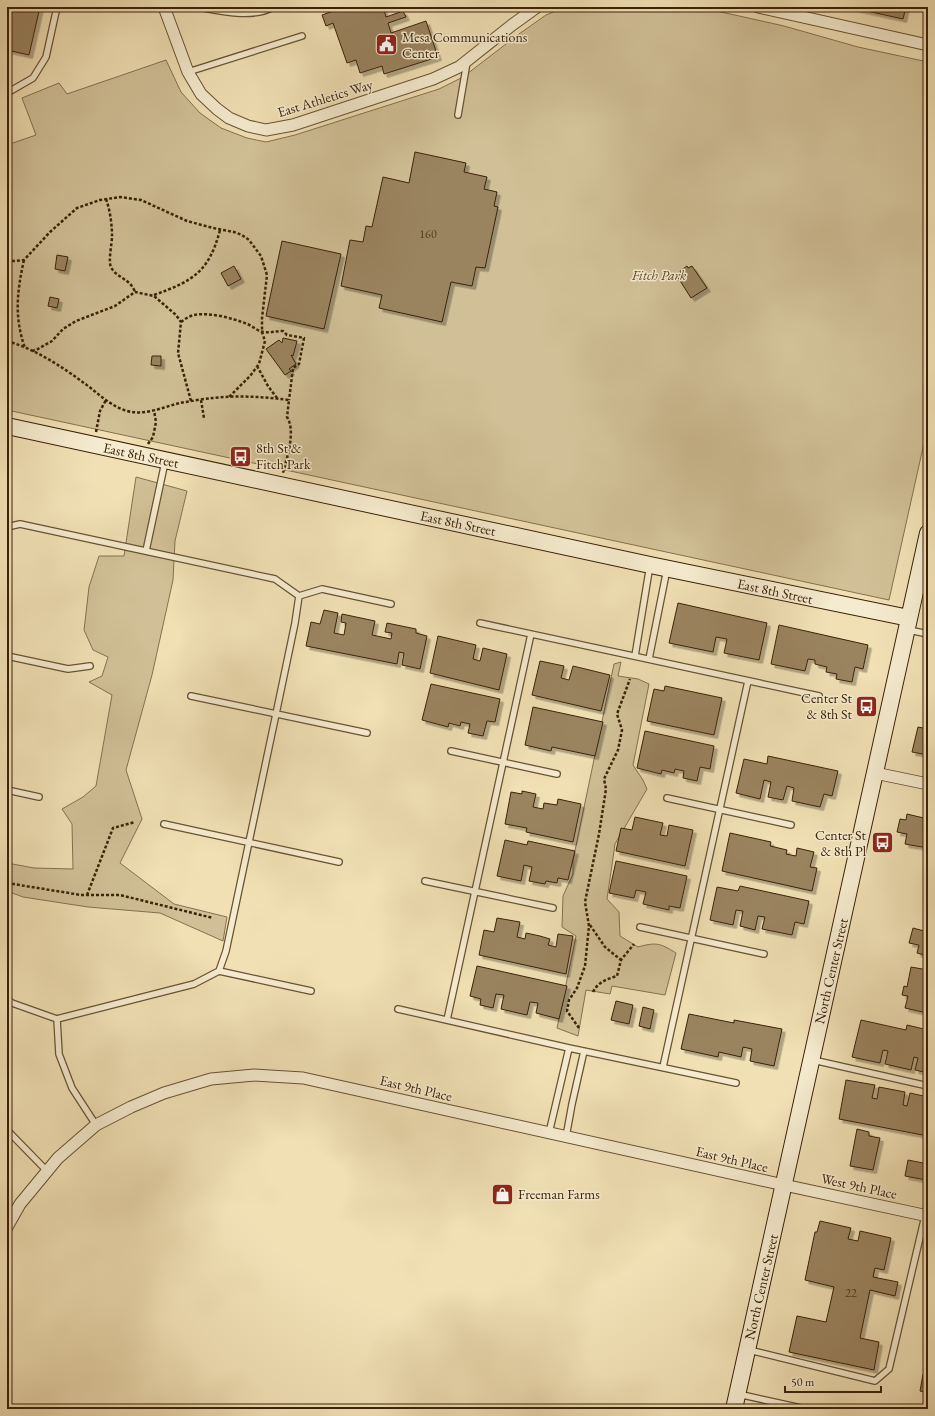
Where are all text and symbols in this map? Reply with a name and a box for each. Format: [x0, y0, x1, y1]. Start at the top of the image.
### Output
place label: Mesa Communications Center [402, 28, 528, 62]
public building icon: Mesa Communications Center [374, 32, 400, 58]
street label: East Athletics Way [275, 75, 376, 121]
house number: 160 [419, 226, 437, 242]
park label: Fitch Park [631, 266, 687, 284]
street label: East 8th Street [102, 438, 181, 472]
place label: 8th St & Fitch Park [256, 439, 311, 473]
bus stop icon: 8th St & Fitch Park [227, 443, 253, 469]
street label: East 8th Street [419, 506, 498, 540]
street label: East 8th Street [736, 574, 815, 608]
place label: Center St & 8th St [801, 689, 853, 723]
bus stop icon: Center St & 8th St [854, 693, 880, 719]
place label: Center St & 8th Pl [815, 826, 867, 860]
bus stop icon: Center St & 8th Pl [869, 830, 895, 856]
street label: North Center Street [810, 916, 852, 1026]
street label: East 9th Place [378, 1071, 454, 1105]
street label: East 9th Place [694, 1142, 770, 1176]
street label: West 9th Place [819, 1169, 899, 1203]
shop icon: Freeman Farms [490, 1181, 516, 1207]
place label: Freeman Farms [518, 1185, 600, 1203]
street label: North Center Street [740, 1232, 782, 1342]
house number: 22 [845, 1285, 857, 1301]
scale bar [785, 1368, 881, 1394]
text: 50 m [791, 1374, 815, 1390]

